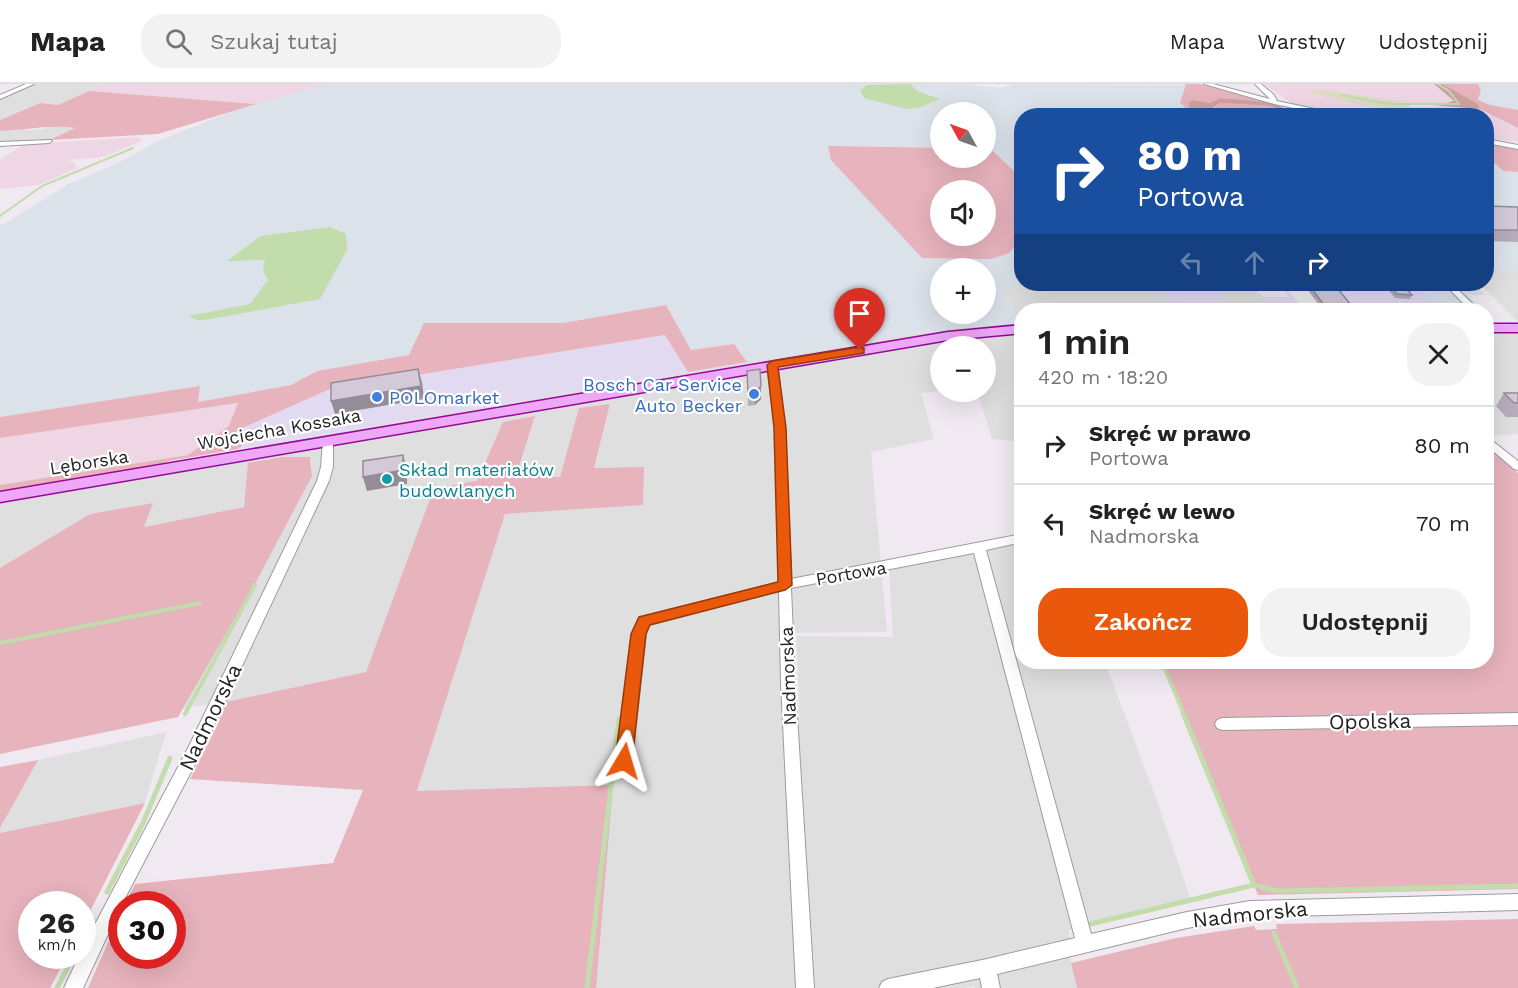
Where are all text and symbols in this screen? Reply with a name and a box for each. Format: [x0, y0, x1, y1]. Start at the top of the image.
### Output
search box [141, 14, 561, 68]
text: Mapa [30, 25, 105, 58]
icon: search [162, 25, 195, 58]
text: Szukaj tutaj [210, 29, 338, 54]
text: Mapa [1170, 29, 1225, 54]
text: Warstwy [1258, 29, 1345, 54]
text: Udostępnij [1378, 29, 1488, 54]
north arrow [930, 102, 996, 168]
map controls [930, 102, 996, 402]
text: 80 m [1137, 131, 1242, 180]
icon: right [1038, 132, 1116, 210]
button: sound [930, 180, 996, 246]
text: Portowa [1137, 181, 1244, 213]
icon: left [1175, 246, 1208, 279]
icon: ahead [1238, 246, 1271, 279]
icon: right [1301, 246, 1334, 279]
button: + [930, 258, 996, 324]
pin [834, 288, 885, 350]
icon: arrive [843, 297, 876, 330]
text: 1 min [1038, 321, 1130, 363]
button: close [1407, 323, 1470, 386]
button: − [930, 336, 996, 402]
text: 420 m · 18:20 [1038, 365, 1168, 389]
place label: Bosch Car Service Auto Becker [583, 374, 742, 416]
place label: POLOmarket [389, 387, 500, 408]
marker: Bosch Car Service Auto Becker [747, 387, 761, 401]
marker: POLOmarket [370, 390, 384, 404]
street label: Wojciecha Kossaka [195, 404, 363, 454]
text: Skręć w prawo [1089, 421, 1251, 446]
icon: right [1038, 429, 1071, 462]
text: 80 m [1414, 433, 1470, 458]
street label: Lęborska [48, 445, 130, 479]
text: Portowa [1089, 446, 1168, 470]
place label: Skład materiałów budowlanych [399, 459, 554, 501]
marker: Skład materiałów budowlanych [380, 472, 394, 486]
text: Skręć w lewo [1089, 499, 1235, 524]
icon: left [1038, 507, 1071, 540]
text: 70 m [1416, 511, 1470, 536]
text: Nadmorska [1089, 524, 1199, 548]
street label: Portowa [814, 556, 888, 590]
button: Zakończ [1038, 588, 1248, 657]
button: Udostępnij [1260, 588, 1470, 657]
street label: Nadmorska [776, 626, 800, 726]
street label: Nadmorska [173, 659, 247, 774]
street label: Opolska [1329, 708, 1412, 734]
position arrow [592, 729, 656, 793]
speed limit sign: 30 [108, 891, 186, 969]
street label: Nadmorska [1191, 896, 1309, 932]
text: 26 [39, 905, 75, 940]
text: km/h [38, 936, 76, 954]

